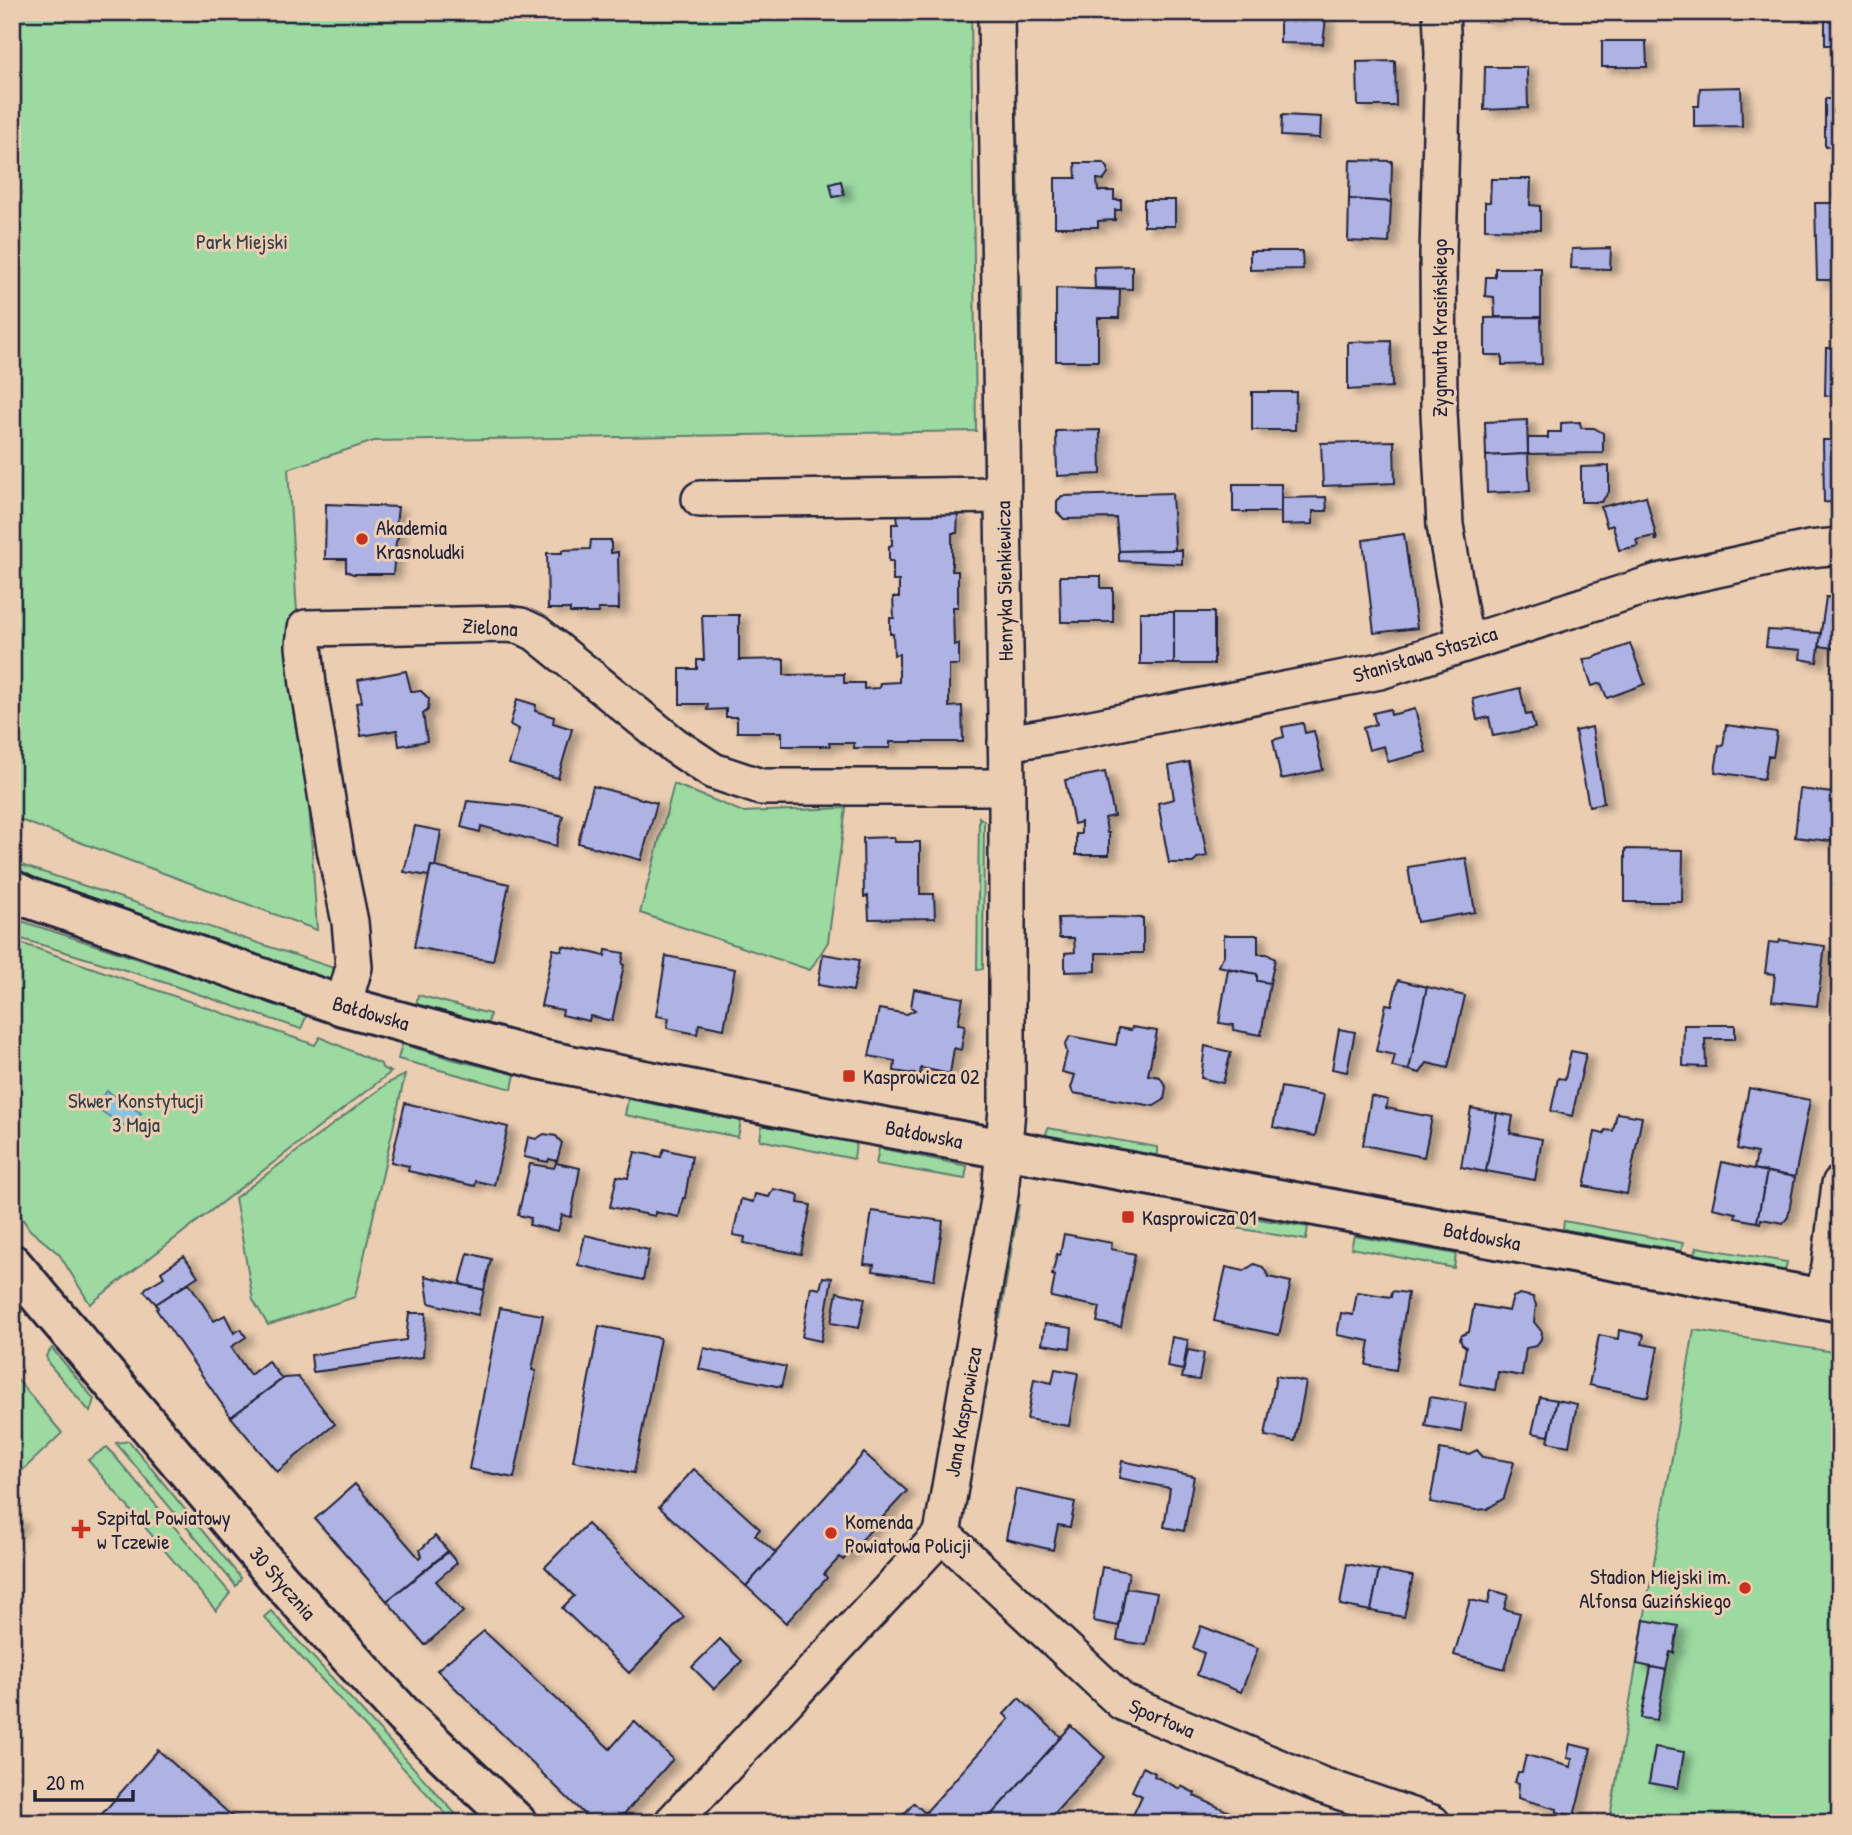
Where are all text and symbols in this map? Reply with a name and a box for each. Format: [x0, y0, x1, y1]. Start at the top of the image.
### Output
park label: Park Miejski [196, 227, 288, 256]
street label: Zygmunta Krasińskiego [1425, 239, 1454, 417]
street label: Henryka Sienkiewicza [988, 501, 1020, 661]
place label: Akademia Krasnoludki [376, 513, 465, 566]
marker: Akademia Krasnoludki [354, 531, 370, 547]
street label: Zielona [461, 611, 519, 643]
street label: Stanisława Staszica [1349, 618, 1501, 690]
street label: Bałdowska [329, 988, 413, 1038]
place label: Kasprowicza 02 [863, 1062, 980, 1091]
marker: Kasprowicza 02 [841, 1068, 857, 1084]
park label: Skwer Konstytucji 3 Maja [68, 1086, 204, 1139]
street label: Bałdowska [883, 1112, 965, 1156]
place label: Kasprowicza 01 [1142, 1203, 1257, 1232]
marker: Kasprowicza 01 [1120, 1209, 1136, 1225]
street label: Bałdowska [1441, 1214, 1523, 1258]
street label: Jana Kasprowicza [937, 1345, 989, 1479]
place label: Szpital Powiatowy w Tczewie [97, 1503, 231, 1556]
place label: Komenda Powiatowa Policji [845, 1507, 971, 1560]
marker: Szpital Powiatowy w Tczewie [71, 1519, 91, 1539]
marker: Komenda Powiatowa Policji [823, 1525, 839, 1541]
street label: 30 Stycznia [243, 1540, 323, 1626]
place label: Stadion Miejski im. Alfonsa Guzińskiego [1579, 1562, 1731, 1615]
marker: Stadion Miejski im. Alfonsa Guzińskiego [1737, 1580, 1753, 1596]
street label: Sportowa [1125, 1691, 1199, 1745]
scale bar [35, 1758, 133, 1802]
text: 20 m [46, 1768, 84, 1797]

